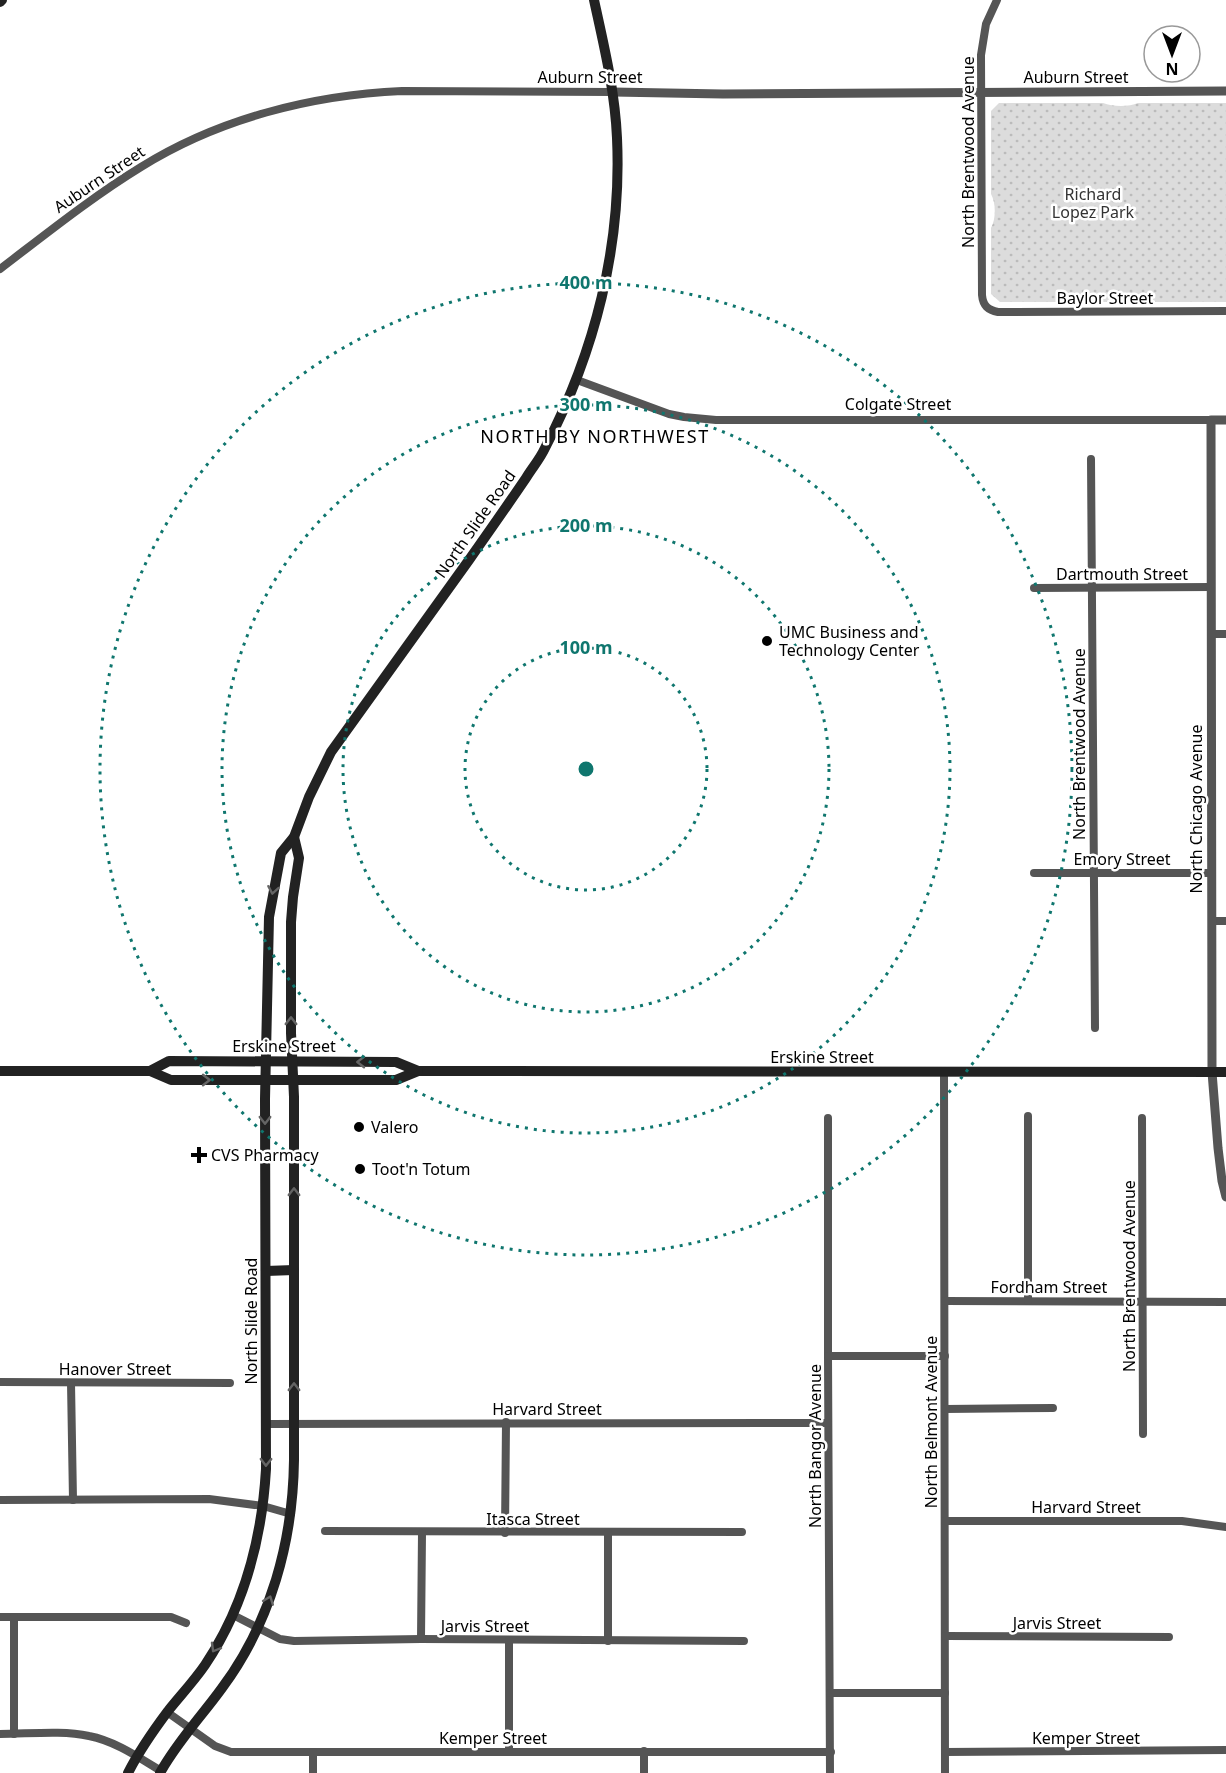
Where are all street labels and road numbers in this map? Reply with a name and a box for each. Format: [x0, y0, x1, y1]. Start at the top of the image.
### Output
street label: North Brentwood Avenue [957, 56, 979, 248]
street label: Auburn Street [537, 66, 643, 88]
street label: Auburn Street [1023, 66, 1129, 88]
street label: Auburn Street [49, 140, 149, 218]
street label: Baylor Street [1057, 287, 1154, 309]
street label: Colgate Street [845, 393, 951, 415]
street label: North Slide Road [430, 466, 520, 582]
street label: Dartmouth Street [1056, 563, 1188, 585]
street label: North Brentwood Avenue [1068, 648, 1090, 840]
street label: North Chicago Avenue [1185, 725, 1207, 893]
street label: Emory Street [1073, 848, 1171, 870]
street label: Erskine Street [232, 1035, 336, 1057]
street label: Erskine Street [770, 1046, 874, 1068]
street label: North Brentwood Avenue [1118, 1180, 1140, 1372]
street label: North Slide Road [240, 1258, 262, 1384]
street label: Fordham Street [991, 1276, 1108, 1298]
street label: North Belmont Avenue [920, 1336, 942, 1508]
street label: Hanover Street [59, 1358, 172, 1380]
street label: North Bangor Avenue [804, 1364, 826, 1528]
street label: Harvard Street [492, 1398, 602, 1420]
street label: Harvard Street [1031, 1496, 1141, 1518]
street label: Itasca Street [486, 1508, 580, 1530]
street label: Jarvis Street [1011, 1612, 1102, 1634]
street label: Jarvis Street [439, 1615, 530, 1637]
street label: Kemper Street [439, 1727, 547, 1749]
street label: Kemper Street [1032, 1727, 1140, 1749]

